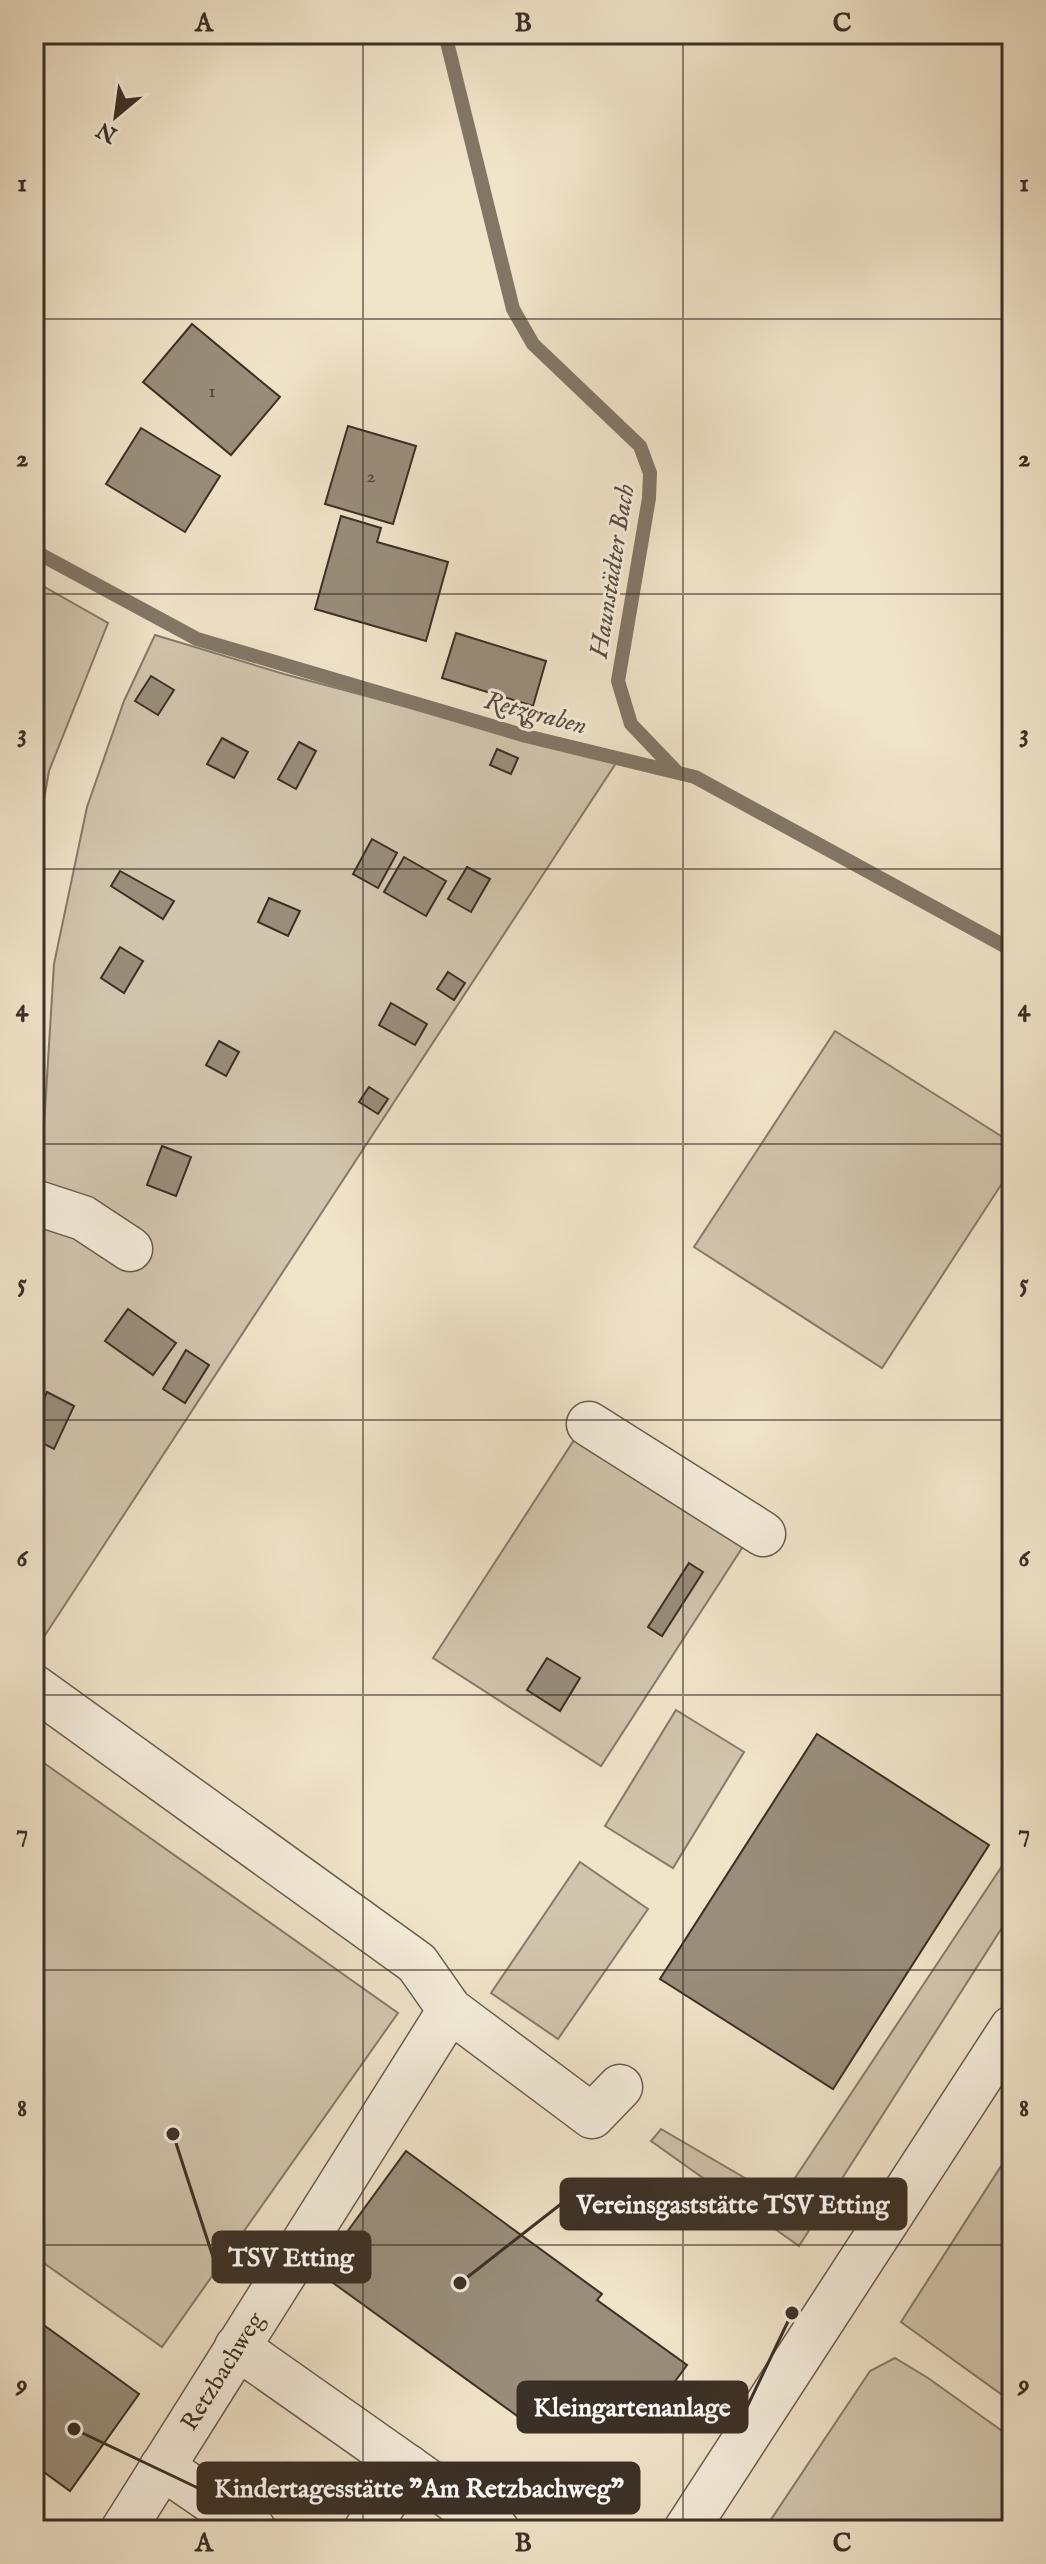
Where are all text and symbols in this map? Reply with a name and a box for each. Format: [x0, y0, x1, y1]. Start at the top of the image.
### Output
text: A [194, 7, 214, 40]
text: B [514, 7, 532, 40]
text: C [833, 7, 852, 40]
north arrow [76, 76, 156, 156]
text: N [92, 115, 123, 149]
text: 1 [17, 167, 27, 200]
text: 1 [1019, 167, 1029, 200]
house number: 1 [208, 379, 216, 404]
text: 2 [16, 442, 28, 475]
text: 2 [1018, 442, 1030, 475]
house number: 2 [366, 464, 376, 489]
water label: Haunstädter Bach [582, 482, 643, 661]
water label: Retzgraben [480, 684, 591, 744]
text: 3 [17, 717, 27, 750]
text: 3 [1019, 717, 1029, 750]
text: 4 [16, 992, 30, 1025]
text: 4 [1018, 992, 1032, 1025]
text: 5 [17, 1267, 27, 1300]
text: 5 [1019, 1267, 1029, 1300]
text: 6 [17, 1542, 29, 1575]
text: 6 [1019, 1542, 1031, 1575]
text: 7 [16, 1817, 28, 1850]
text: 7 [1018, 1817, 1030, 1850]
text: 8 [17, 2092, 27, 2125]
text: 8 [1019, 2092, 1029, 2125]
callout: Vereinsgaststätte TSV Etting [561, 2179, 906, 2229]
text: Vereinsgaststätte TSV Etting [576, 2189, 890, 2222]
callout: TSV Etting [213, 2232, 370, 2282]
text: TSV Etting [227, 2242, 355, 2275]
street label: Retzbachweg [175, 2306, 272, 2437]
text: 9 [15, 2368, 28, 2401]
text: 9 [1017, 2368, 1030, 2401]
callout: Kleingartenanlage [518, 2382, 747, 2432]
text: Kleingartenanlage [533, 2392, 731, 2425]
callout: Kindertagesstätte "Am Retzbachweg" [198, 2463, 639, 2513]
text: Kindertagesstätte "Am Retzbachweg" [214, 2473, 624, 2506]
text: A [194, 2527, 214, 2560]
text: B [514, 2527, 532, 2560]
text: C [833, 2527, 852, 2560]

